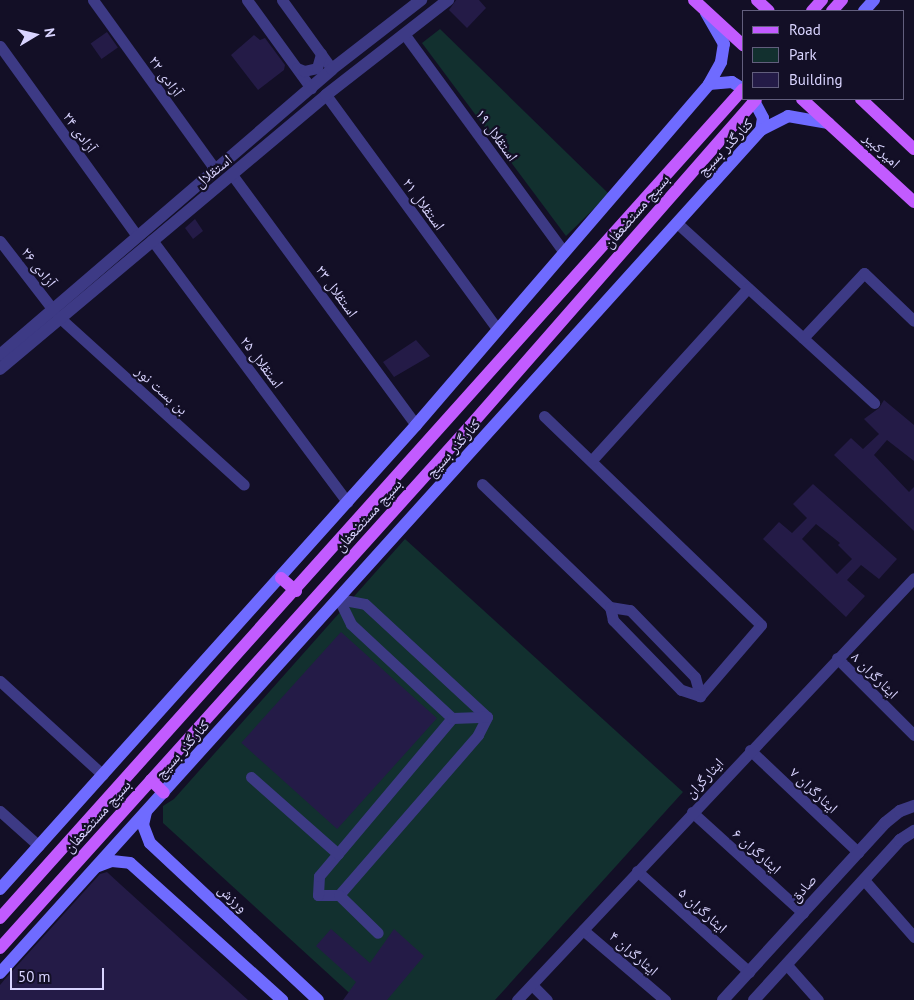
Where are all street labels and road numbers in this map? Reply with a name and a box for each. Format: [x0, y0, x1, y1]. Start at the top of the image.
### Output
street label: آزادی ۲۲ [145, 52, 187, 100]
street label: استقلال ۱۹ [472, 105, 522, 165]
street label: آزادی ۲۴ [59, 108, 101, 156]
street label: کنارگذر بسیج [693, 115, 757, 179]
street label: امیرکبیر [860, 128, 904, 172]
street label: استقلال [191, 151, 235, 191]
street label: بسیج مستضعفان [599, 170, 673, 252]
street label: استقلال ۲۱ [399, 174, 449, 234]
street label: آزادی ۲۶ [18, 243, 60, 291]
street label: استقلال ۲۳ [312, 261, 362, 321]
street label: استقلال ۲۵ [237, 333, 287, 391]
street label: بن بست نور [132, 362, 192, 418]
street label: کنارگذر بسیج [422, 415, 484, 481]
street label: بسیج مستضعفان [331, 475, 405, 555]
street label: ایثارگران ۸ [848, 648, 902, 702]
street label: کنارگذر بسیج [151, 716, 213, 782]
street label: ایثارگران [681, 754, 727, 802]
street label: ایثارگران ۷ [786, 763, 842, 817]
street label: بسیج مستضعفان [60, 776, 134, 856]
street label: ایثارگران ۶ [729, 825, 785, 877]
street label: صادق [786, 870, 820, 906]
street label: ورزش [215, 880, 251, 916]
street label: ایثارگران ۵ [675, 884, 731, 936]
street label: ایثارگران ۴ [606, 927, 662, 979]

